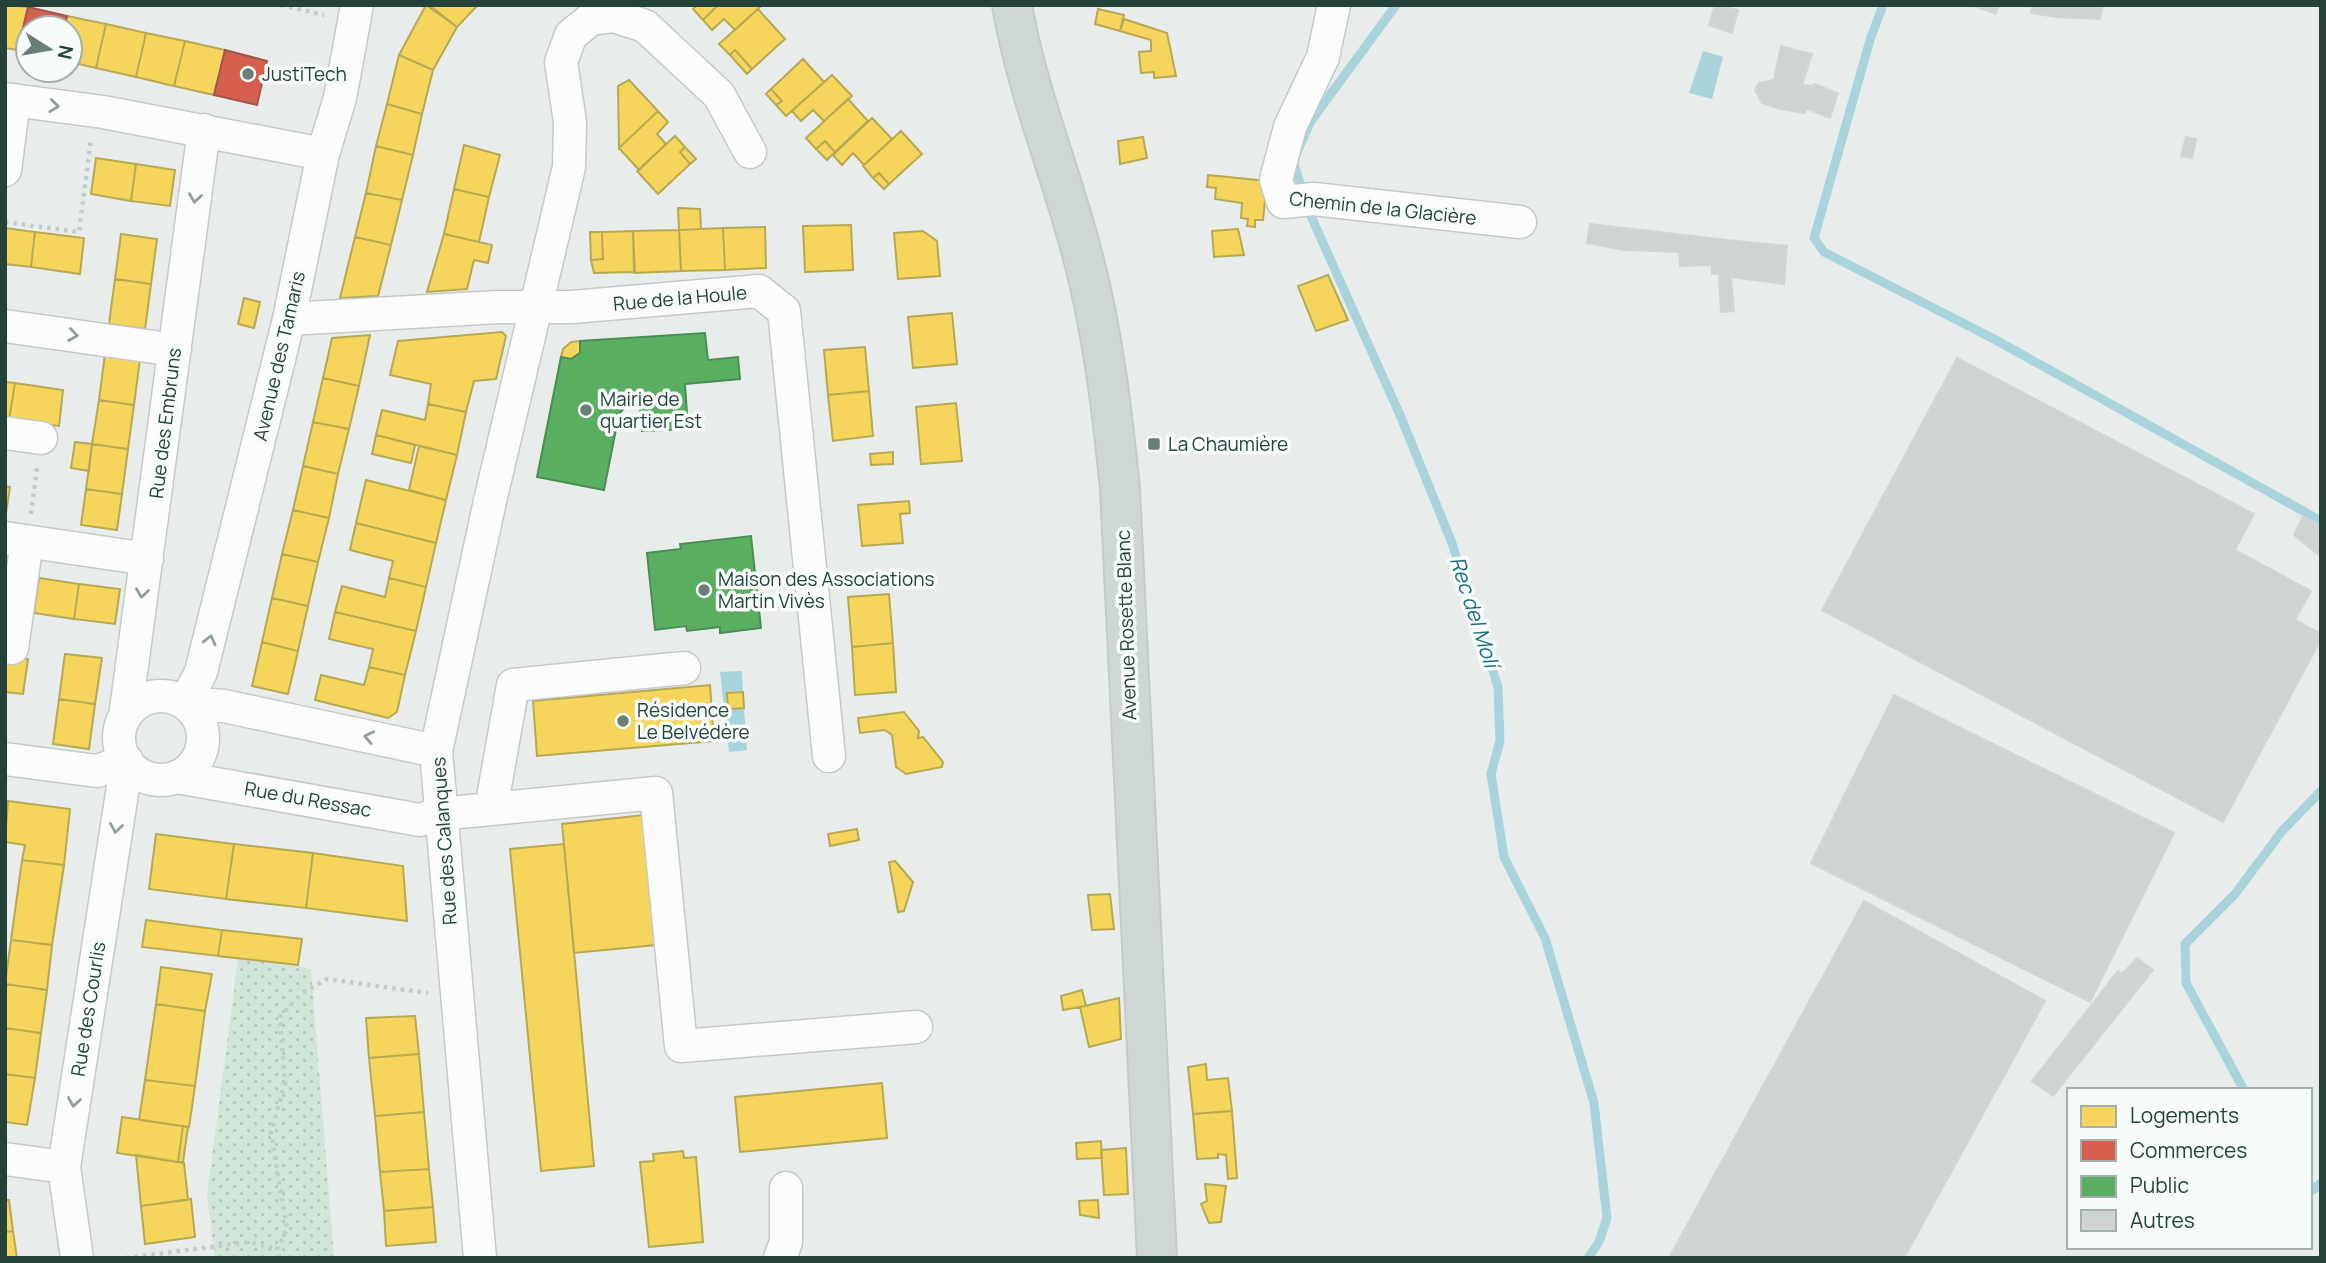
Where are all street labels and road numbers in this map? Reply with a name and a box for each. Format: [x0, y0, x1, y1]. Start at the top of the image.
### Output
street label: Chemin de la Glacière [1288, 185, 1478, 231]
street label: Avenue des Tamaris [247, 269, 311, 443]
street label: Rue de la Houle [612, 279, 748, 317]
street label: Rue des Embruns [143, 346, 187, 500]
street label: Avenue Rosette Blanc [1110, 529, 1142, 721]
street label: Rue des Calanques [425, 756, 463, 926]
street label: Rue du Ressac [242, 775, 374, 823]
street label: Rue des Courlis [65, 940, 111, 1078]

